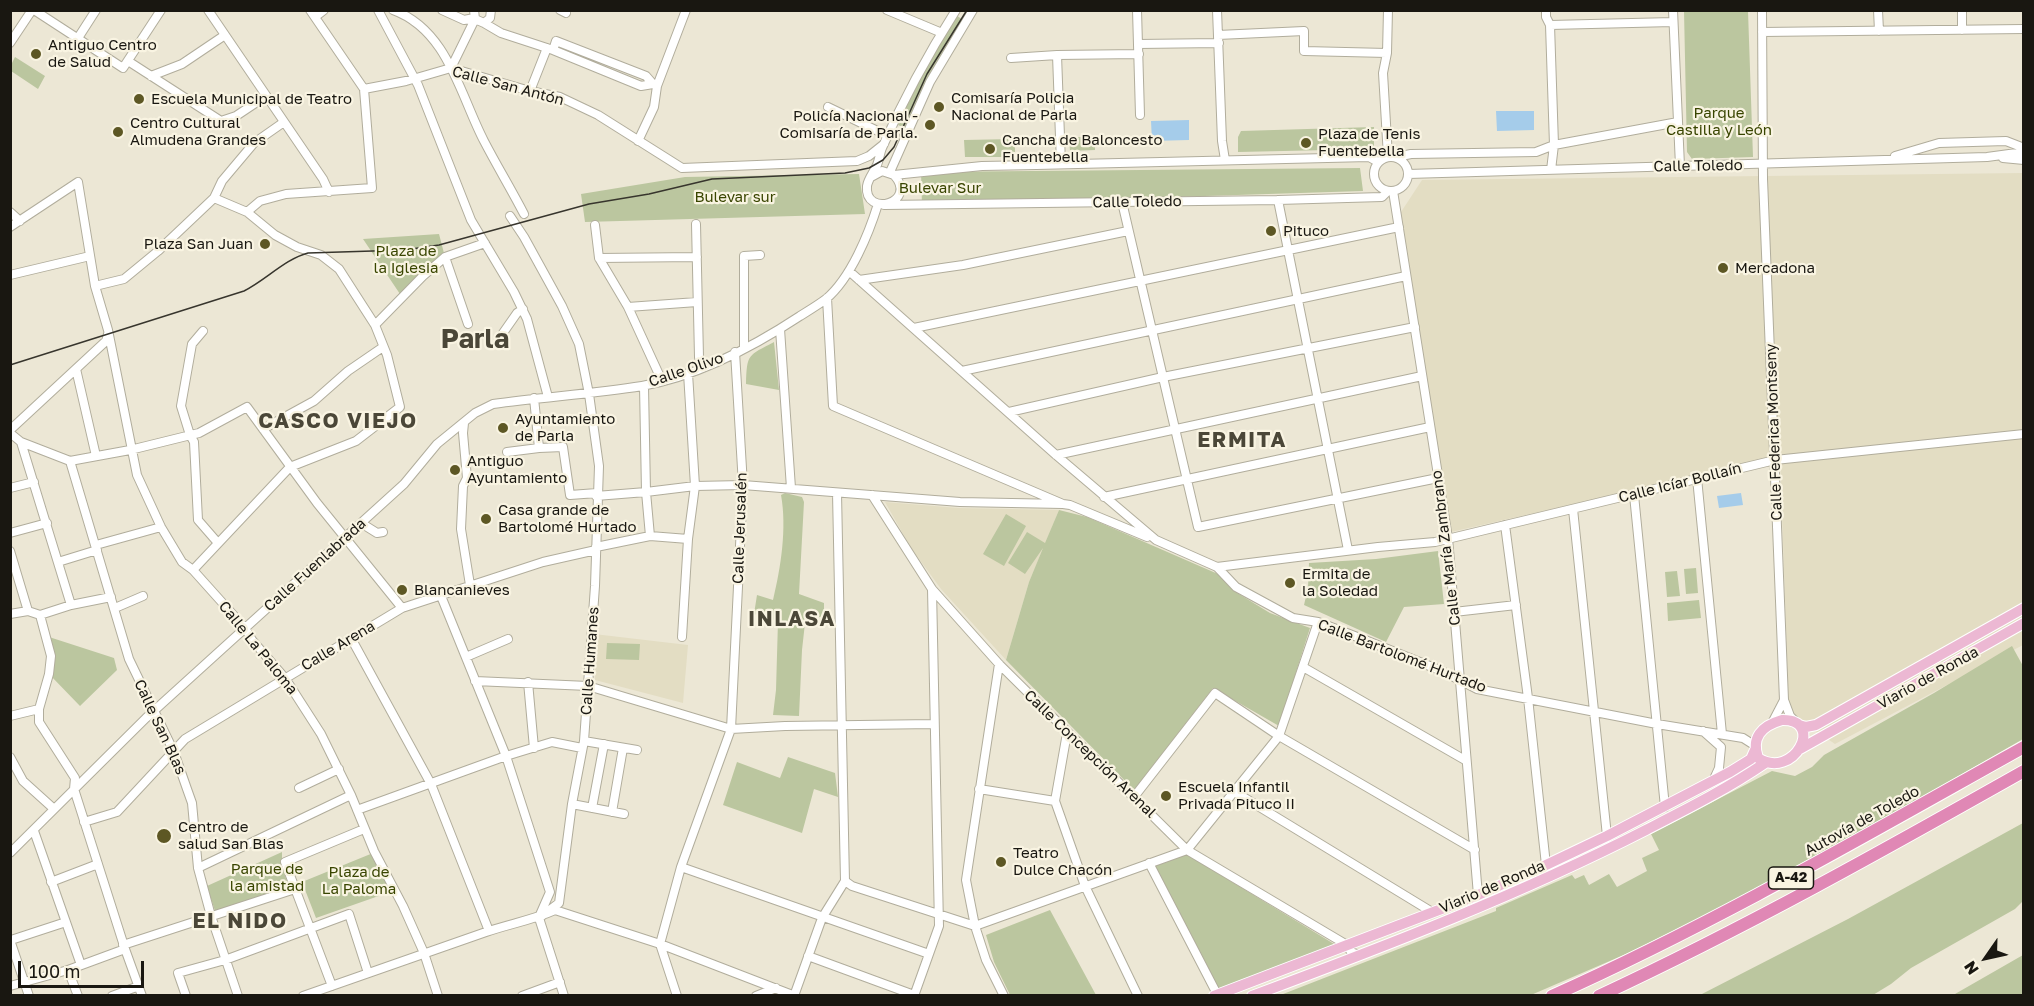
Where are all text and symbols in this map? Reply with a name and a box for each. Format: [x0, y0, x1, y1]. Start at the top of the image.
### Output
place label: Antiguo Centro de Salud [48, 36, 157, 71]
marker: Antiguo Centro de Salud [29, 47, 43, 61]
street label: Calle San Antón [450, 62, 566, 110]
place label: Comisaría Policia Nacional de Parla [951, 89, 1077, 124]
place label: Escuela Municipal de Teatro [151, 90, 352, 108]
marker: Escuela Municipal de Teatro [132, 92, 146, 106]
marker: Comisaría Policia Nacional de Parla [932, 100, 946, 114]
park label: Parque Castilla y León [1666, 104, 1772, 139]
place label: Policía Nacional - Comisaría de Parla. [780, 107, 918, 142]
place label: Centro Cultural Almudena Grandes [130, 114, 266, 149]
marker: Policía Nacional - Comisaría de Parla. [923, 118, 937, 132]
marker: Centro Cultural Almudena Grandes [111, 125, 125, 139]
place label: Plaza de Tenis Fuentebella [1318, 125, 1420, 160]
place label: Cancha de Baloncesto Fuentebella [1002, 131, 1162, 166]
marker: Plaza de Tenis Fuentebella [1299, 136, 1313, 150]
marker: Cancha de Baloncesto Fuentebella [983, 142, 997, 156]
street label: Calle Toledo [1653, 156, 1743, 176]
park label: Bulevar Sur [899, 179, 981, 197]
park label: Bulevar sur [694, 188, 776, 206]
street label: Calle Toledo [1092, 192, 1182, 212]
place label: Pituco [1283, 222, 1329, 240]
marker: Pituco [1264, 224, 1278, 238]
place label: Plaza San Juan [144, 235, 253, 253]
marker: Plaza San Juan [258, 237, 272, 251]
park label: Plaza de la Iglesia [374, 242, 438, 277]
place label: Mercadona [1735, 259, 1815, 277]
marker: Mercadona [1716, 261, 1730, 275]
district label: Parla [441, 323, 509, 355]
street label: Calle Federica Montseny [1762, 343, 1786, 521]
street label: Calle Olivo [646, 349, 726, 391]
district label: CASCO VIEJO [258, 408, 418, 434]
place label: Ayuntamiento de Parla [515, 410, 615, 445]
marker: Ayuntamiento de Parla [496, 421, 510, 435]
district label: ERMITA [1197, 427, 1287, 453]
place label: Antiguo Ayuntamiento [467, 452, 567, 487]
street label: Calle Icíar Bollaín [1617, 459, 1743, 507]
marker: Antiguo Ayuntamiento [448, 463, 462, 477]
street label: Calle María Zambrano [1428, 469, 1464, 627]
street label: Calle Jerusalén [729, 472, 751, 584]
place label: Casa grande de Bartolomé Hurtado [498, 501, 636, 536]
marker: Casa grande de Bartolomé Hurtado [479, 512, 493, 526]
street label: Calle Fuenlabrada [260, 515, 370, 615]
place label: Ermita de la Soledad [1302, 565, 1378, 600]
marker: Ermita de la Soledad [1283, 576, 1297, 590]
place label: Blancanieves [414, 581, 510, 599]
marker: Blancanieves [395, 583, 409, 597]
street label: Calle La Paloma [215, 598, 301, 698]
street label: Calle Humanes [577, 606, 603, 716]
district label: INLASA [748, 606, 836, 632]
street label: Calle Bartolomé Hurtado [1315, 616, 1489, 696]
street label: Calle Arena [298, 617, 378, 675]
street label: Viario de Ronda [1874, 643, 1982, 713]
street label: Calle San Blas [130, 677, 190, 777]
street label: Calle Concepción Arenal [1020, 686, 1160, 822]
place label: Escuela Infantil Privada Pituco II [1178, 778, 1295, 813]
street label: Autovía de Toledo [1801, 782, 1923, 860]
marker: Escuela Infantil Privada Pituco II [1159, 789, 1173, 803]
place label: Centro de salud San Blas [178, 818, 284, 853]
marker: Centro de salud San Blas [155, 827, 173, 845]
place label: Teatro Dulce Chacón [1013, 844, 1112, 879]
marker: Teatro Dulce Chacón [994, 855, 1008, 869]
street label: Viario de Ronda [1437, 857, 1547, 917]
park label: Parque de la amistad [230, 860, 304, 895]
park label: Plaza de La Paloma [322, 863, 396, 898]
road number: A-42 [1768, 867, 1814, 889]
district label: EL NIDO [192, 908, 288, 934]
north arrow [1956, 928, 2016, 988]
scale bar [21, 949, 147, 987]
text: N [1959, 957, 1983, 979]
text: 100 m [29, 960, 80, 982]

